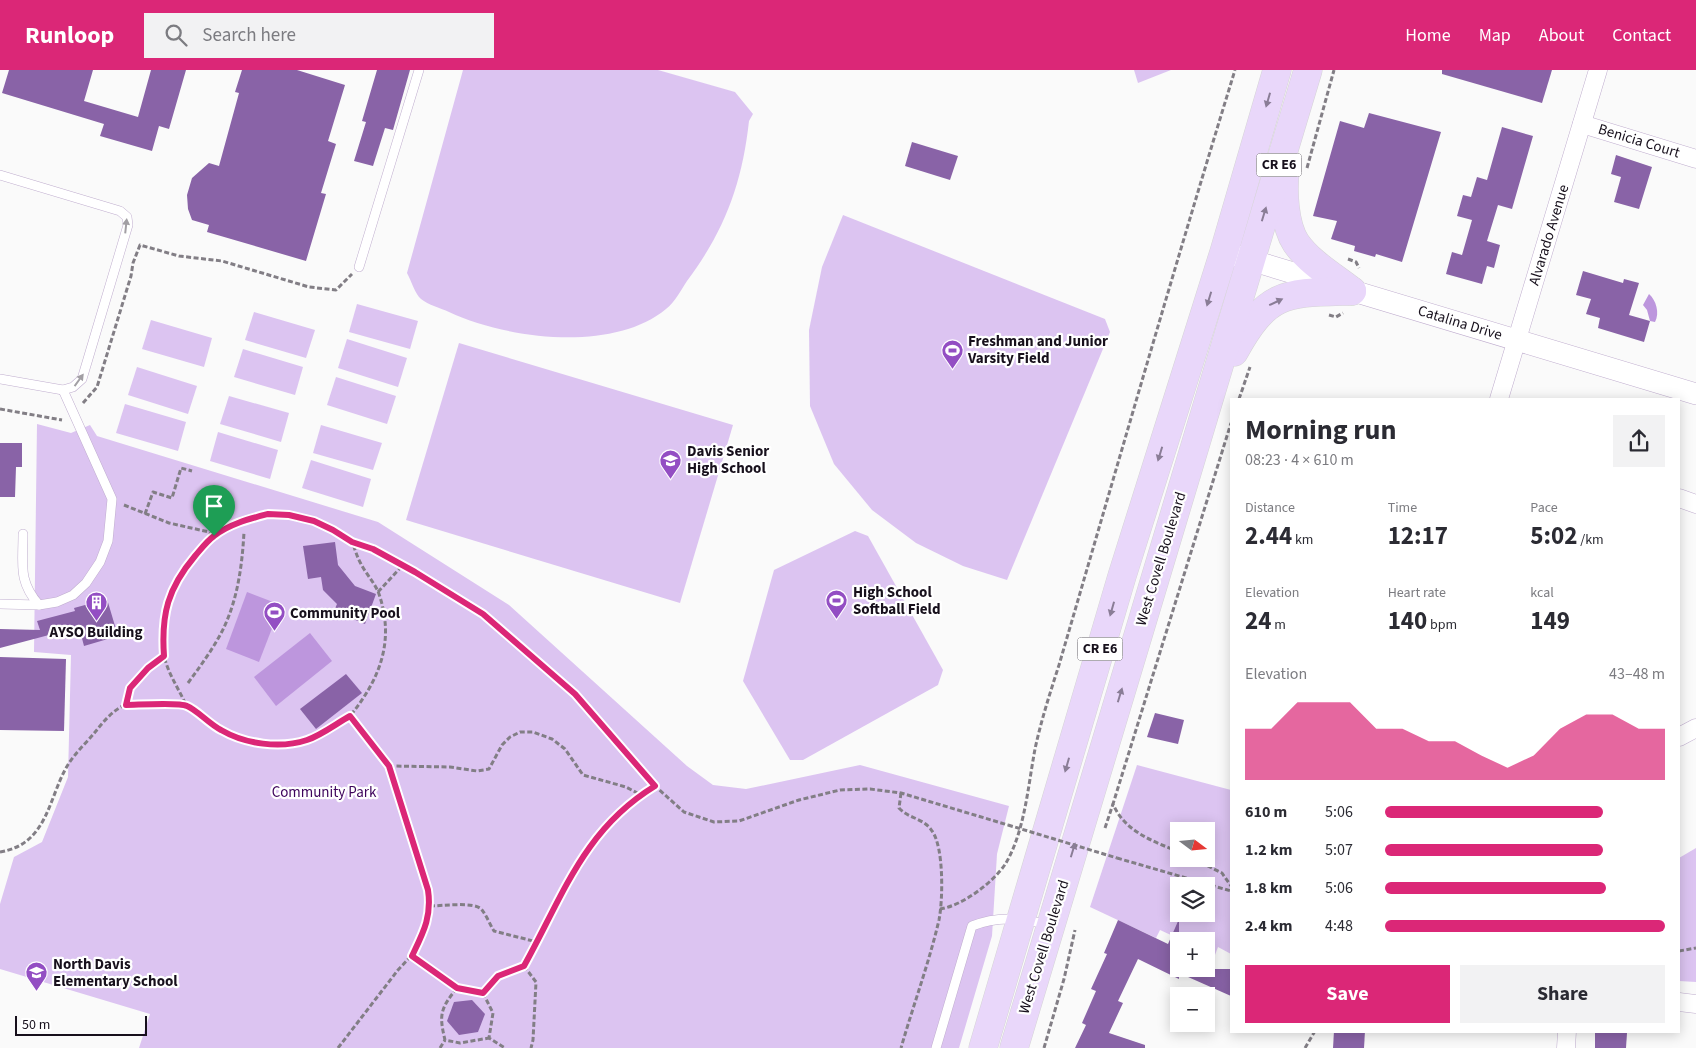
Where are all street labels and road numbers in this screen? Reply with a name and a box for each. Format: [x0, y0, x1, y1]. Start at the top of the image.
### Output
street label: Benicia Court [1596, 119, 1682, 163]
road number: CR E6 [1256, 154, 1302, 176]
street label: Alvarado Avenue [1524, 182, 1574, 288]
street label: Catalina Drive [1415, 300, 1505, 346]
street label: West Covell Boulevard [1131, 489, 1191, 629]
road number: CR E6 [1078, 638, 1122, 660]
street label: West Covell Boulevard [1014, 877, 1074, 1017]

